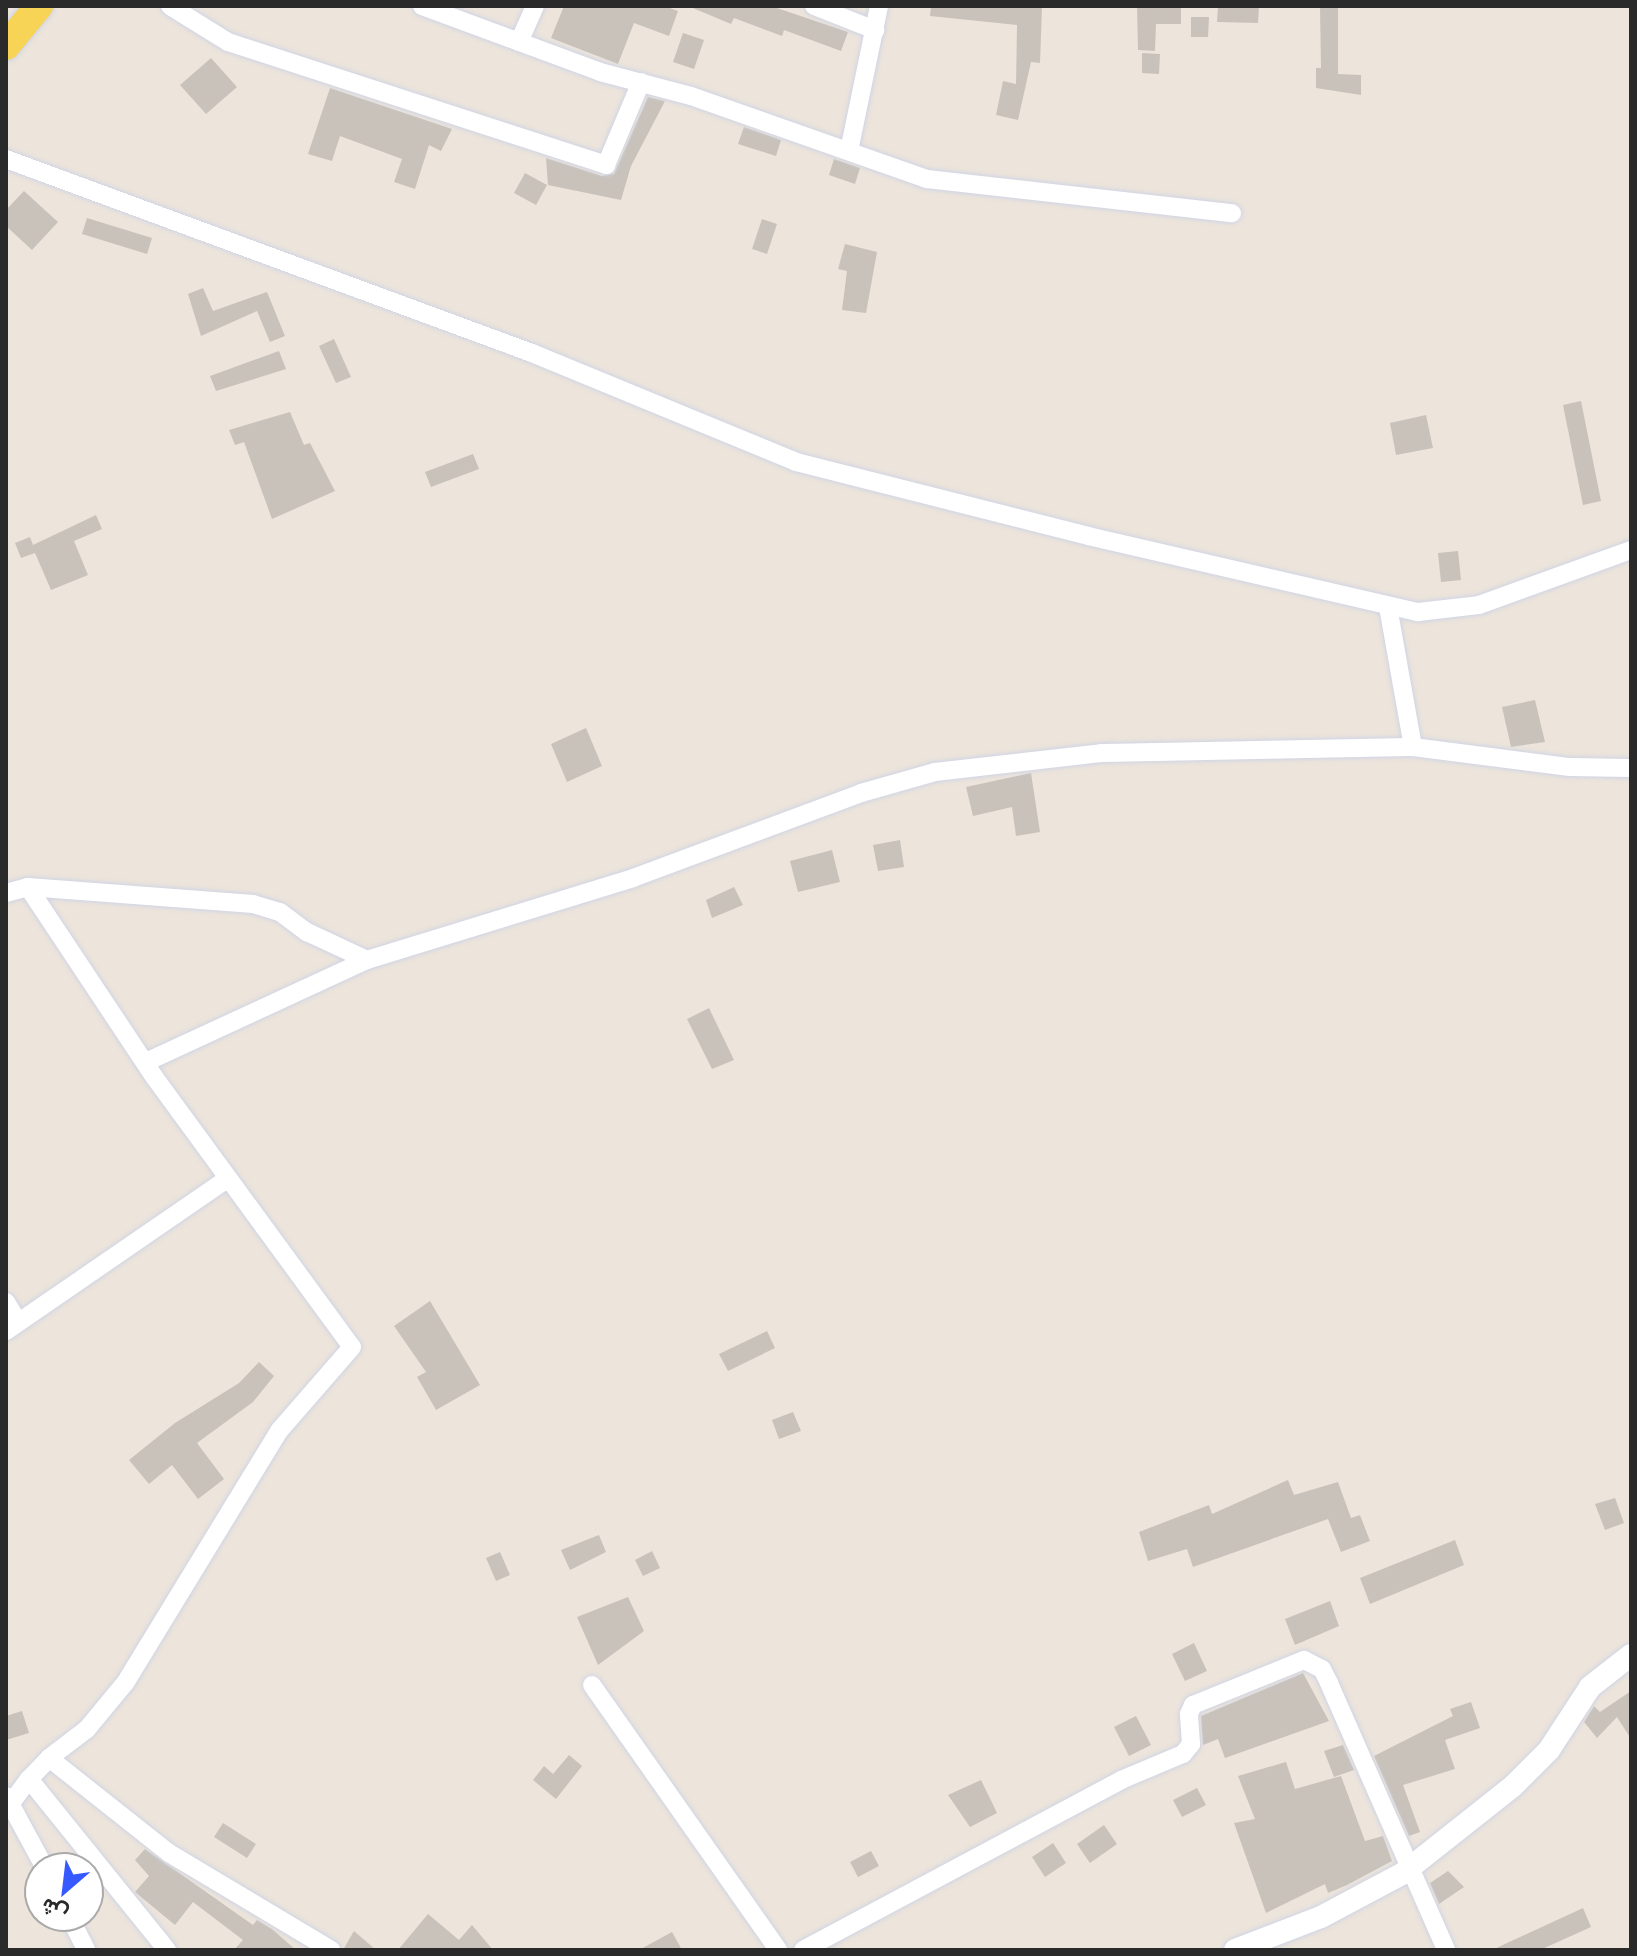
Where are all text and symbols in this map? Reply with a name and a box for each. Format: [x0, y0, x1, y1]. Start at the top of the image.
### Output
north arrow [24, 1852, 104, 1932]
text: ش [36, 1894, 71, 1929]

